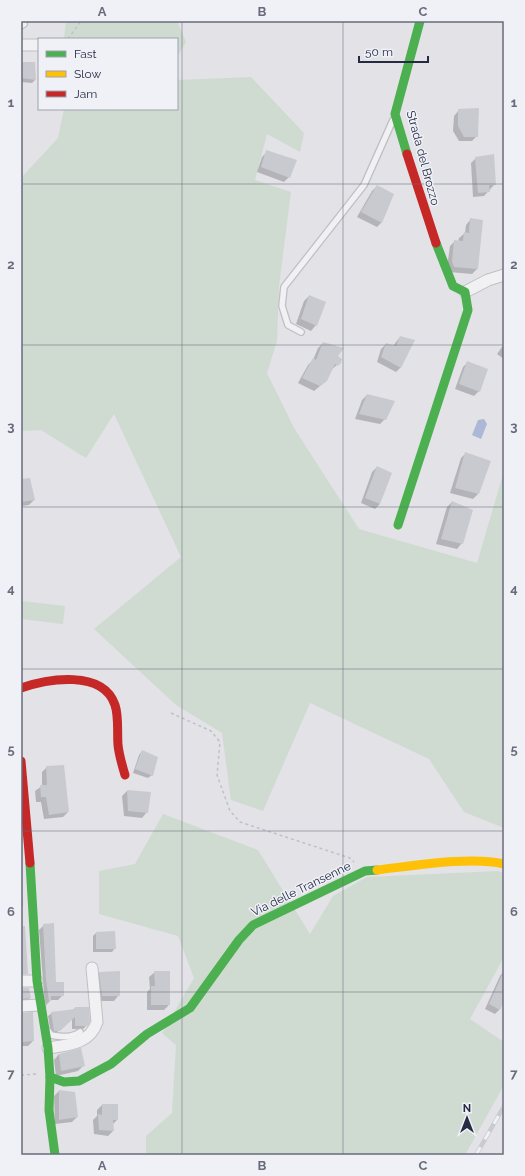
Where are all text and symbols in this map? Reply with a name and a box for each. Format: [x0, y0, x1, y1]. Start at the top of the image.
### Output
text: A [98, 4, 107, 19]
text: B [258, 4, 267, 19]
text: C [419, 4, 428, 19]
legend [38, 38, 178, 110]
scale bar [359, 38, 428, 64]
text: 50 m [365, 45, 393, 59]
text: Fast [74, 47, 97, 61]
text: Slow [74, 67, 101, 81]
text: Jam [74, 87, 97, 101]
text: 1 [8, 95, 15, 110]
text: 1 [511, 95, 518, 110]
street label: Strada del Brozzo [404, 109, 442, 207]
text: 2 [7, 257, 15, 272]
text: 2 [510, 257, 518, 272]
text: 3 [7, 419, 15, 434]
text: 3 [510, 419, 518, 434]
text: 4 [7, 581, 15, 596]
text: 4 [510, 581, 518, 596]
text: 5 [7, 742, 15, 757]
text: 5 [510, 742, 518, 757]
street label: Via delle Transenne [249, 859, 353, 919]
text: 6 [7, 904, 15, 919]
text: 6 [510, 904, 518, 919]
text: 7 [7, 1066, 15, 1081]
text: 7 [510, 1066, 518, 1081]
north arrow [447, 1098, 487, 1138]
text: N [463, 1102, 471, 1115]
text: A [98, 1158, 107, 1173]
text: B [258, 1158, 267, 1173]
text: C [419, 1158, 428, 1173]

